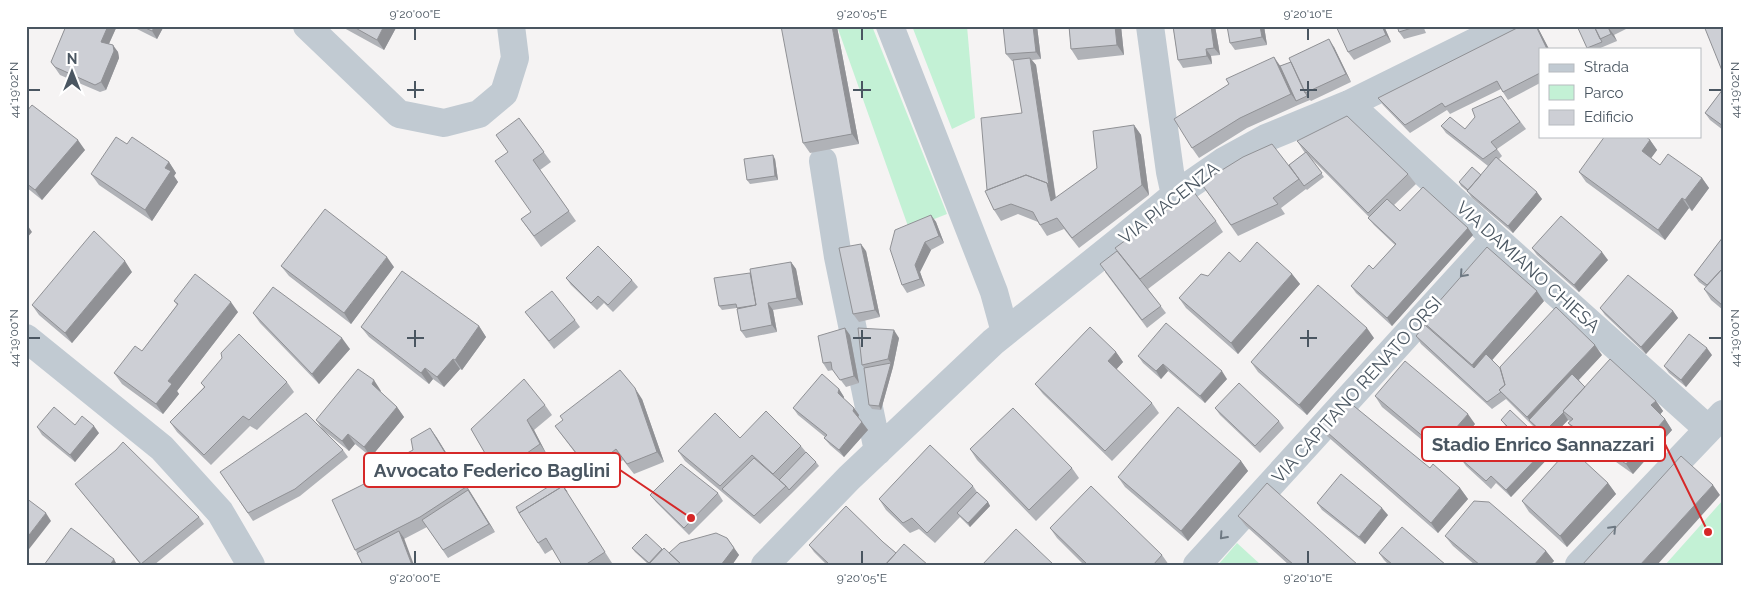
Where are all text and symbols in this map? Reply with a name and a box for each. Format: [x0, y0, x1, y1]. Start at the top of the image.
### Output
text: 9°20'00"E [389, 7, 441, 21]
text: 9°20'05"E [837, 7, 887, 21]
text: 9°20'10"E [1284, 7, 1332, 21]
north arrow [48, 48, 98, 98]
legend [1539, 48, 1702, 138]
text: N [67, 51, 77, 67]
text: Strada [1584, 58, 1629, 76]
text: 44°19'02"N [7, 62, 21, 118]
text: 44°19'02"N [1728, 62, 1742, 118]
text: Parco [1584, 84, 1624, 102]
text: Edificio [1584, 108, 1634, 126]
street label: VIA PIACENZA [1115, 157, 1223, 248]
street label: VIA DAMIANO CHIESA [1452, 197, 1604, 337]
one-way arrow [1459, 269, 1468, 278]
street label: VIA CAPITANO RENATO ORSI [1267, 292, 1446, 487]
text: 44°19'00"N [7, 309, 21, 367]
text: 44°19'00"N [1728, 309, 1742, 367]
callout: Stadio Enrico Sannazzari [1422, 427, 1665, 461]
text: Stadio Enrico Sannazzari [1432, 433, 1654, 455]
callout: Avvocato Federico Baglini [364, 453, 620, 487]
text: Avvocato Federico Baglini [374, 459, 610, 481]
one-way arrow [1607, 526, 1616, 535]
one-way arrow [1220, 531, 1229, 540]
text: 9°20'00"E [389, 571, 441, 585]
text: 9°20'05"E [837, 571, 887, 585]
text: 9°20'10"E [1284, 571, 1332, 585]

